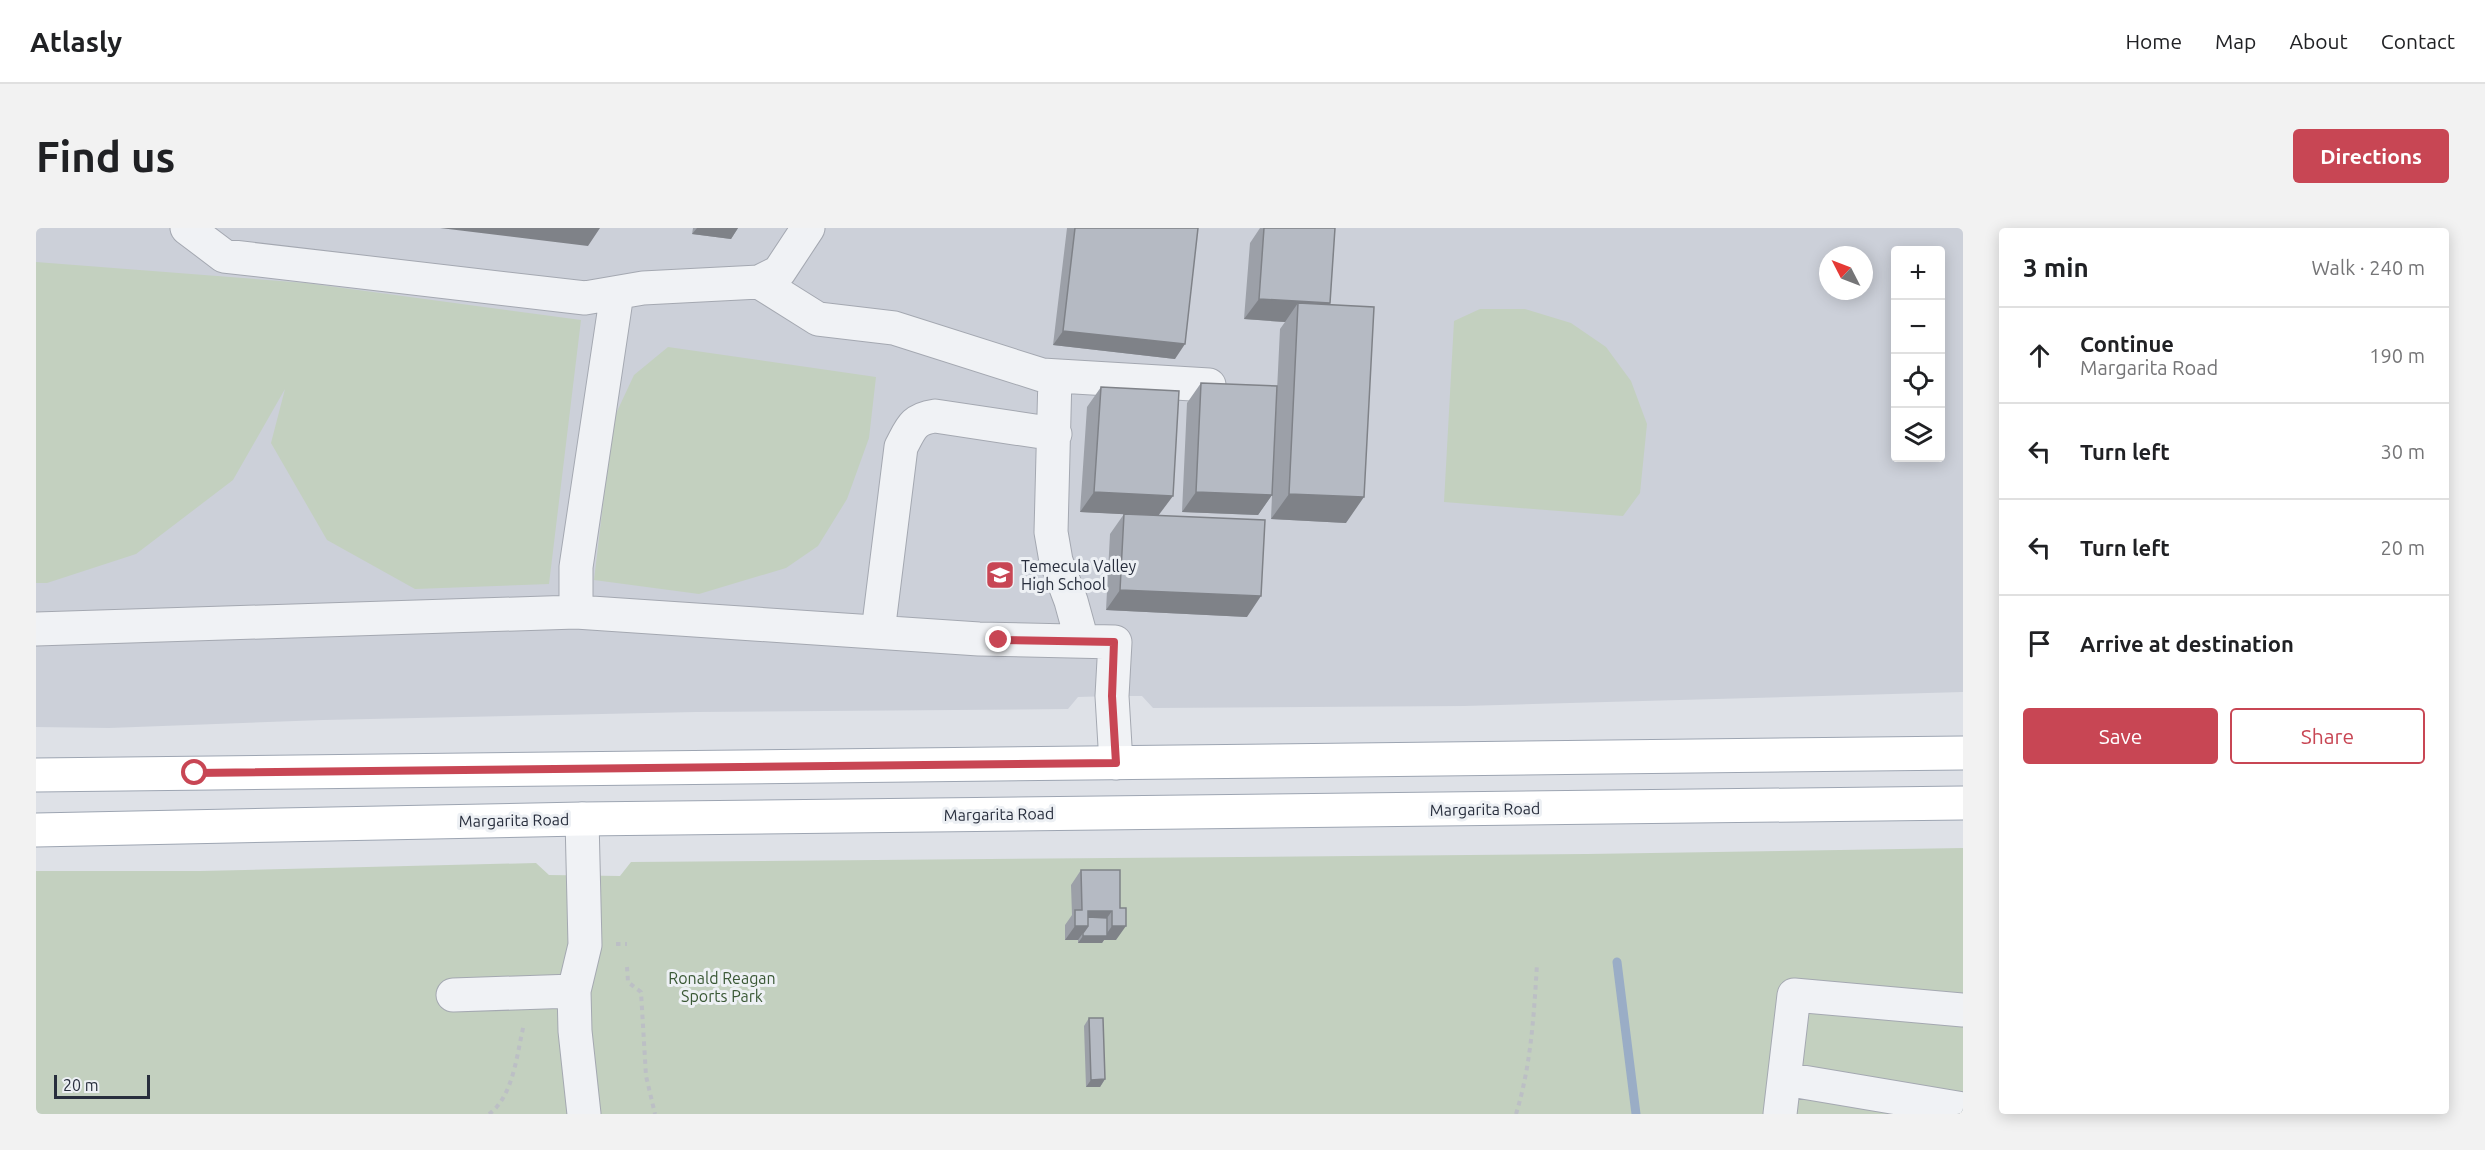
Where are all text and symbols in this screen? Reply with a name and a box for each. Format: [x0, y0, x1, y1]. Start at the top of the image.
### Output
text: Atlasly [30, 26, 122, 57]
text: Home [2125, 29, 2182, 53]
text: Map [2215, 29, 2256, 53]
text: About [2289, 29, 2348, 53]
text: Contact [2381, 29, 2455, 53]
button: Directions [2293, 129, 2449, 183]
text: Find us [36, 133, 175, 180]
north arrow [1819, 246, 1873, 300]
map controls [1891, 246, 1945, 462]
button: + [1891, 246, 1945, 300]
text: 3 min [2023, 253, 2089, 282]
text: Walk · 240 m [2312, 256, 2425, 279]
button: − [1891, 300, 1945, 354]
text: Continue [2080, 331, 2174, 356]
icon: ahead [2023, 339, 2056, 372]
text: 190 m [2369, 344, 2425, 367]
button: locate [1891, 354, 1945, 408]
text: Margarita Road [2080, 356, 2218, 379]
button: layers [1891, 408, 1945, 462]
icon: left [2023, 435, 2056, 468]
text: Turn left [2080, 439, 2170, 464]
text: 30 m [2381, 440, 2425, 463]
icon: left [2023, 531, 2056, 564]
text: Turn left [2080, 535, 2170, 560]
text: 20 m [2381, 536, 2425, 559]
place label: Temecula Valley High School [1021, 557, 1137, 593]
school or university icon: Temecula Valley High School [984, 559, 1016, 591]
route end [985, 626, 1011, 652]
icon: arrive [2023, 627, 2056, 660]
text: Arrive at destination [2080, 631, 2294, 656]
button: Save [2023, 708, 2218, 764]
button: Share [2230, 708, 2425, 764]
route start [181, 759, 207, 785]
street label: Margarita Road [1430, 799, 1540, 819]
street label: Margarita Road [944, 804, 1054, 824]
street label: Margarita Road [459, 810, 569, 830]
park label: Ronald Reagan Sports Park [668, 969, 776, 1005]
scale bar [54, 1072, 150, 1100]
text: 20 m [63, 1076, 99, 1094]

